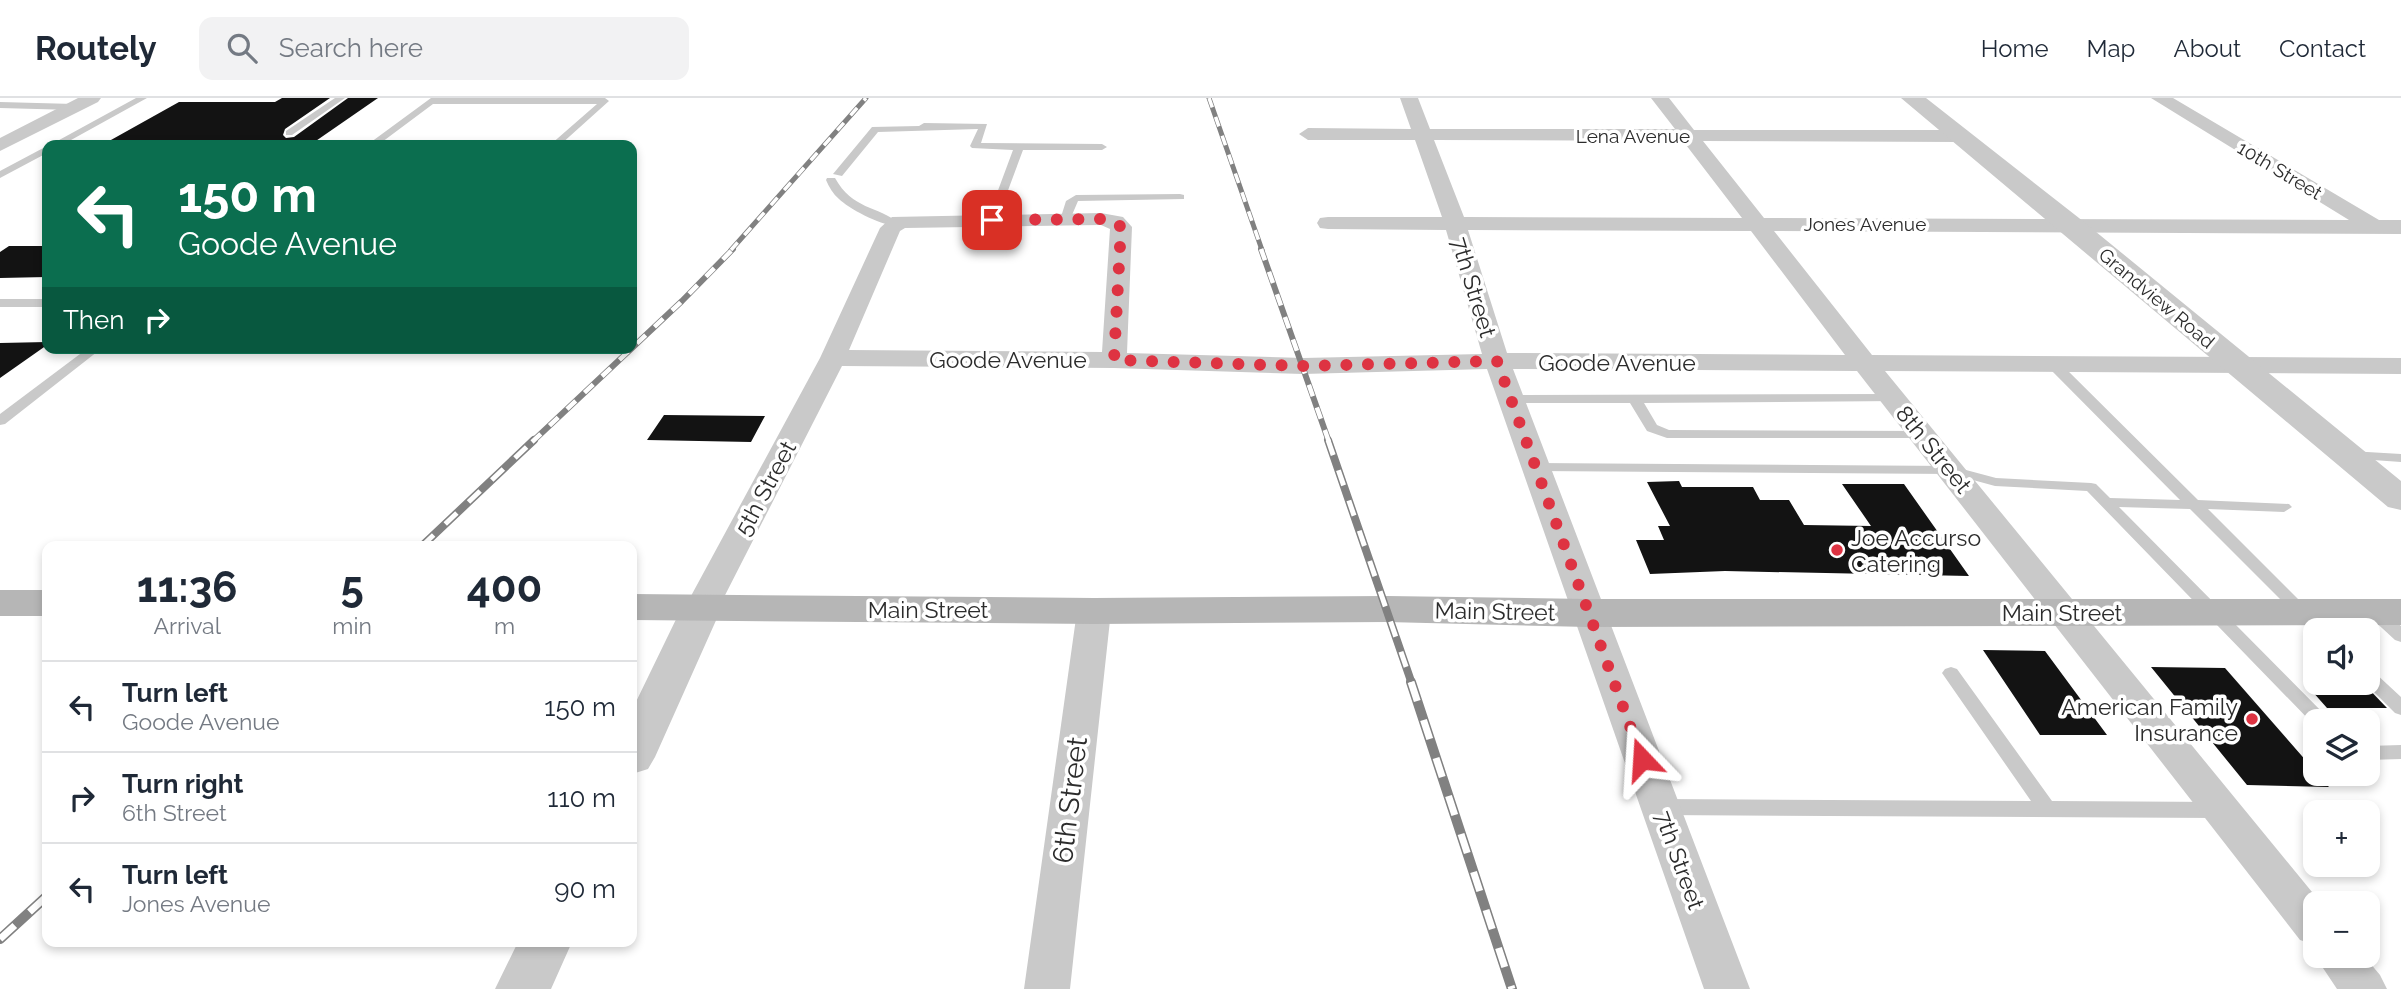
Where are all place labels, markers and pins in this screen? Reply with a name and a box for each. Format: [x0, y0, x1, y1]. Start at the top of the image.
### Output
pin [962, 190, 1022, 250]
place label: Joe Accurso Catering [1851, 524, 1981, 577]
marker: Joe Accurso Catering [1829, 542, 1845, 558]
place label: American Family Insurance [2061, 693, 2238, 746]
marker: American Family Insurance [2244, 711, 2260, 727]

